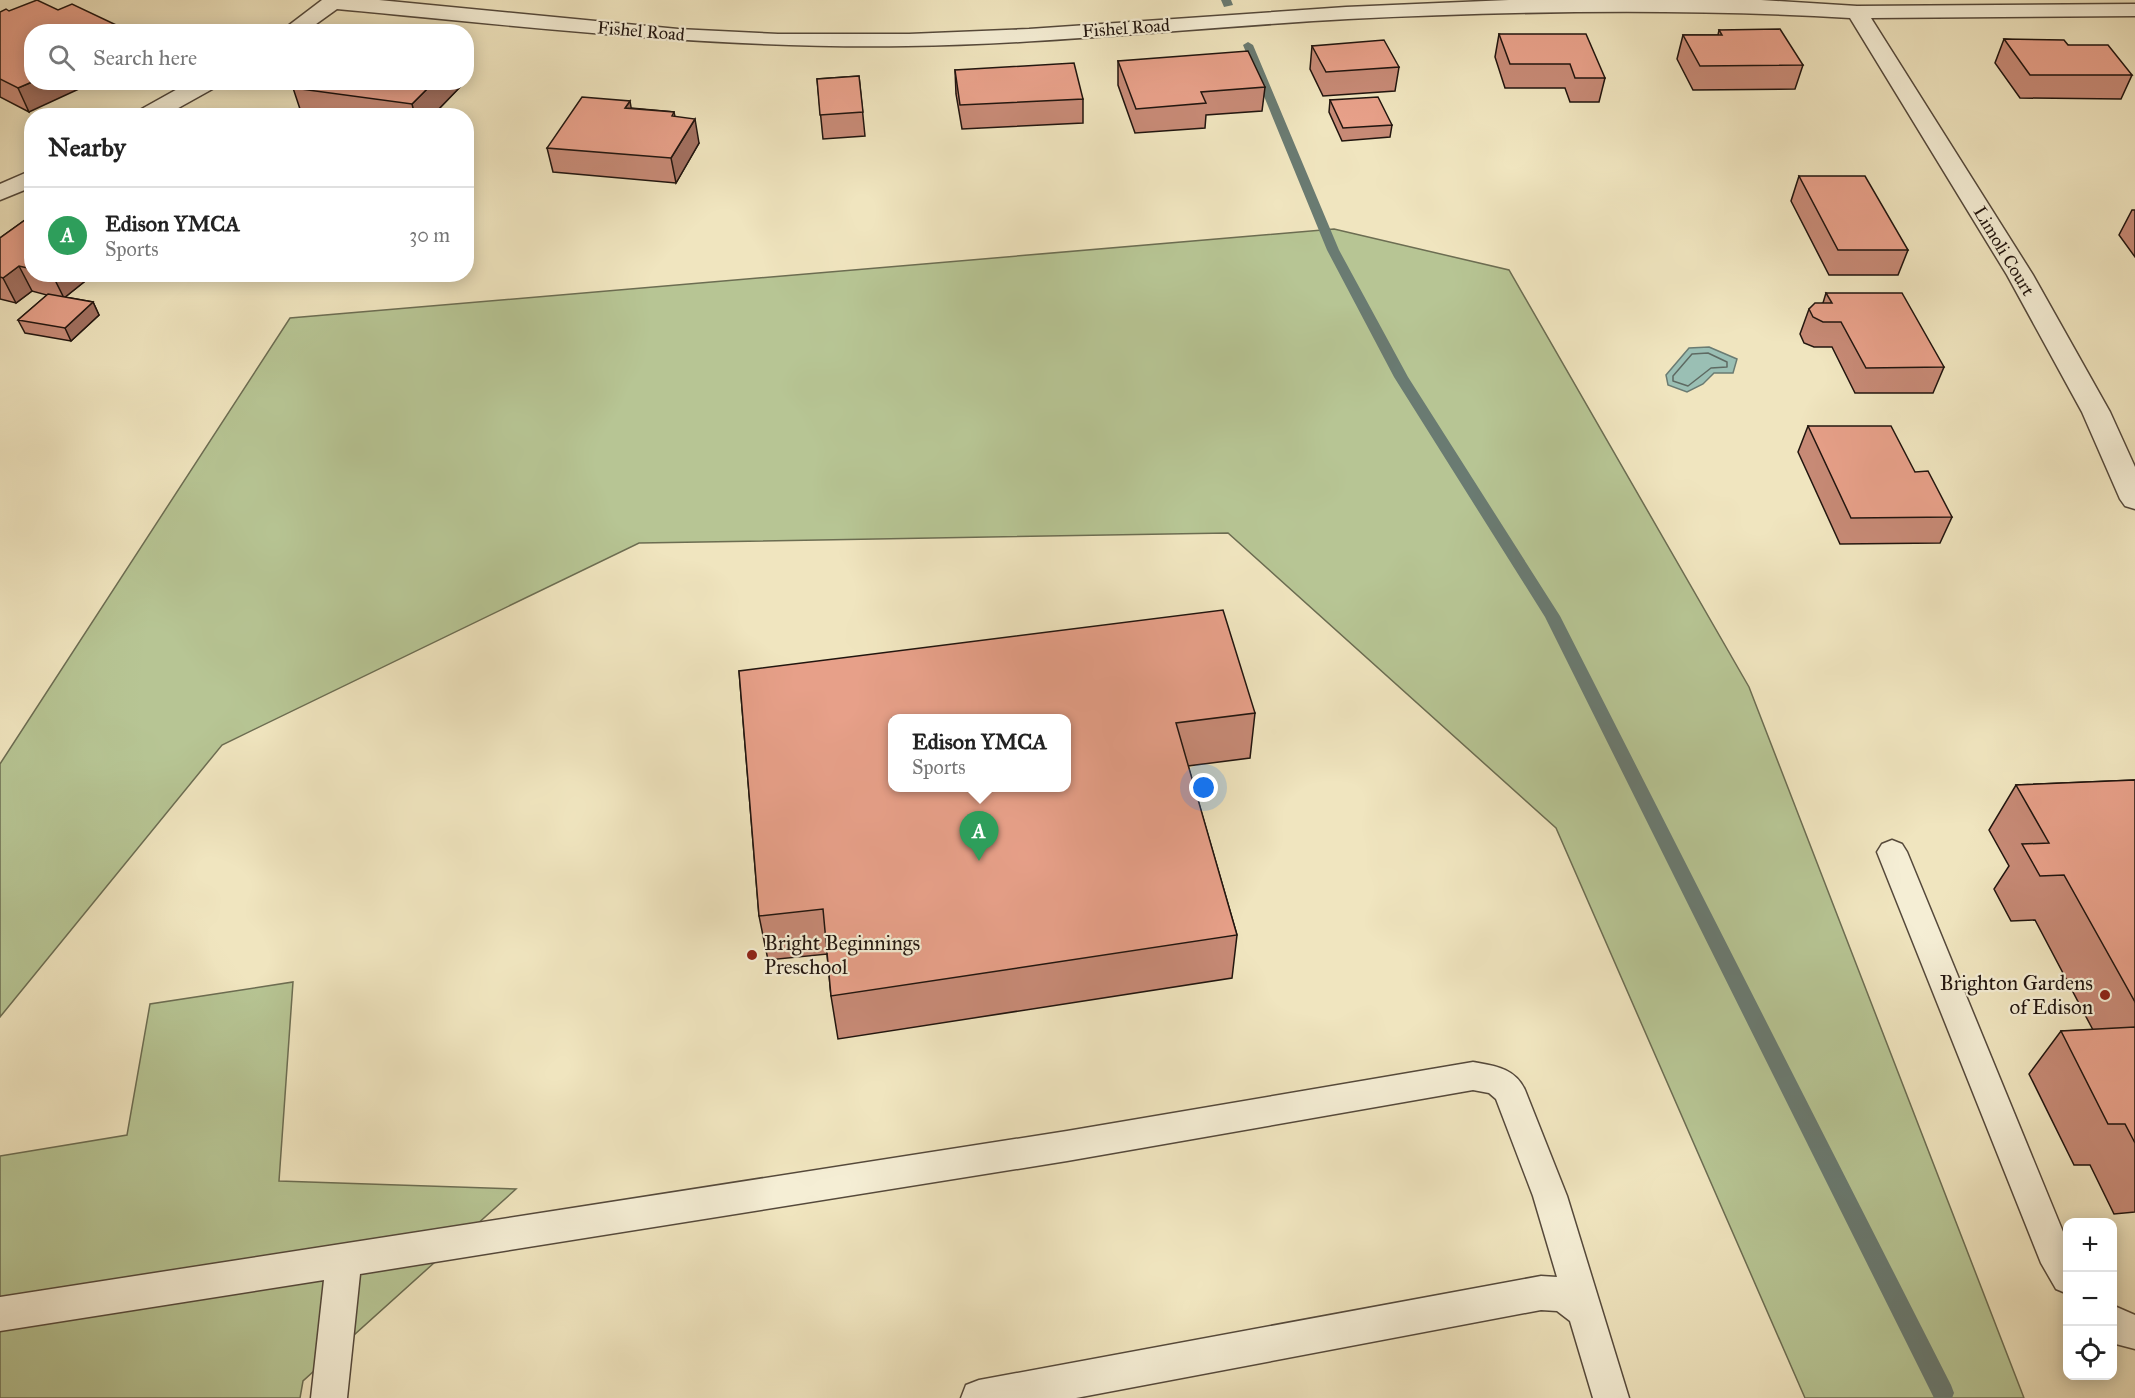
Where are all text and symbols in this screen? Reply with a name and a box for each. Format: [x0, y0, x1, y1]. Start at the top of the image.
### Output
street label: Fishel Road [1081, 14, 1171, 42]
street label: Fishel Road [596, 16, 686, 46]
search box [24, 24, 474, 90]
icon: search [45, 41, 78, 74]
text: Search here [93, 44, 197, 71]
text: Nearby [48, 131, 126, 163]
street label: Limoli Court [1969, 202, 2040, 300]
text: Edison YMCA [105, 210, 240, 237]
text: A [61, 223, 74, 247]
text: 30 m [409, 223, 450, 247]
text: Sports [105, 237, 159, 261]
popup [888, 714, 1071, 792]
text: Edison YMCA [912, 728, 1047, 755]
text: Sports [912, 755, 966, 779]
your location [1189, 773, 1218, 802]
pin: A [960, 812, 998, 861]
place label: Bright Beginnings Preschool [764, 930, 920, 980]
marker: Bright Beginnings Preschool [745, 948, 759, 962]
place label: Brighton Gardens of Edison [1940, 970, 2093, 1020]
marker: Brighton Gardens of Edison [2098, 988, 2112, 1002]
map controls [2063, 1218, 2117, 1380]
button: + [2063, 1218, 2117, 1272]
button: − [2063, 1272, 2117, 1326]
button: locate [2063, 1326, 2117, 1380]

